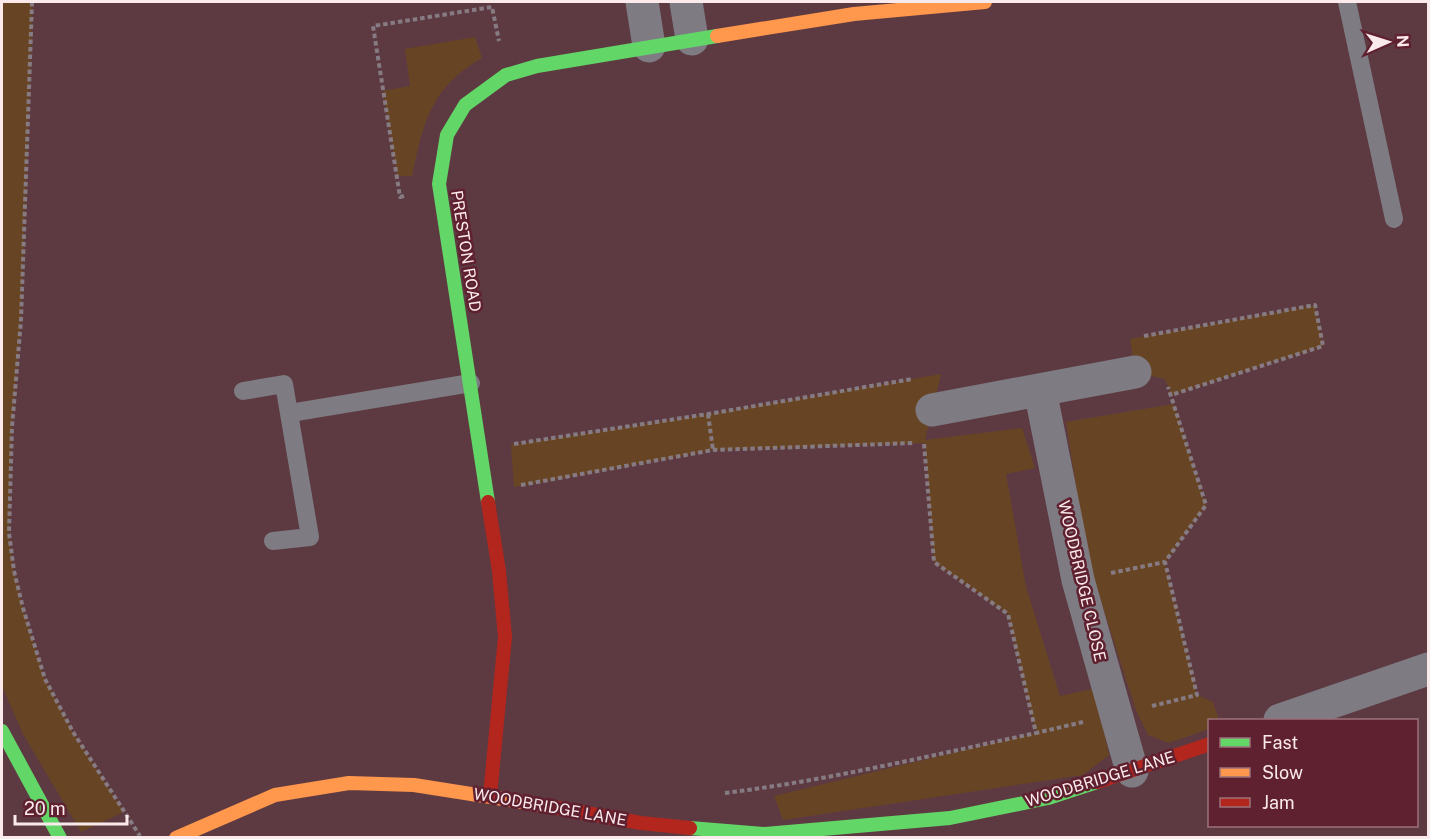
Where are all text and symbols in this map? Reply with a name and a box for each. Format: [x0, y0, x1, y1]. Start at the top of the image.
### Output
north arrow [1358, 12, 1418, 72]
text: N [1393, 34, 1412, 48]
street label: PRESTON ROAD [447, 189, 485, 313]
street label: WOODBRIDGE CLOSE [1054, 499, 1110, 663]
legend [1208, 719, 1418, 827]
text: Fast [1262, 732, 1298, 753]
street label: WOODBRIDGE LANE [1023, 747, 1177, 811]
text: Slow [1262, 762, 1303, 783]
street label: WOODBRIDGE LANE [472, 784, 628, 830]
scale bar [15, 788, 128, 826]
text: Jam [1262, 792, 1295, 813]
text: 20 m [24, 798, 66, 819]

